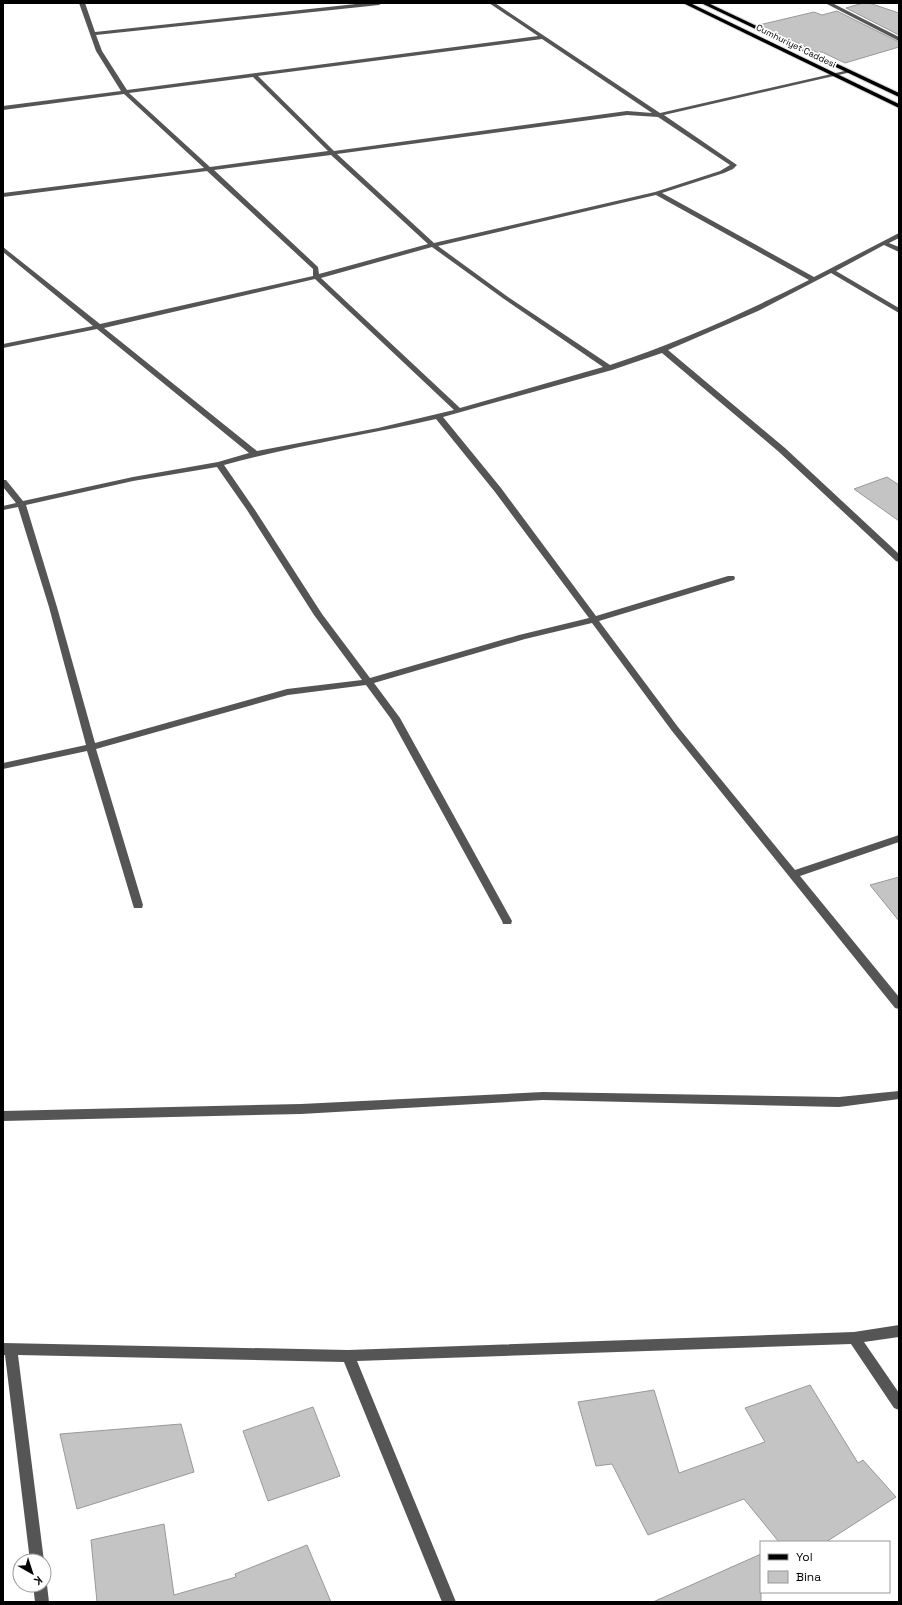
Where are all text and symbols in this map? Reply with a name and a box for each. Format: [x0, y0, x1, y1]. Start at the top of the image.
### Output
street label: Cumhuriyet Caddesi [754, 21, 838, 71]
legend [760, 1541, 890, 1593]
text: Yol [796, 1549, 813, 1565]
north arrow [12, 1553, 52, 1593]
text: Bina [796, 1569, 821, 1585]
text: K [31, 1573, 45, 1588]

